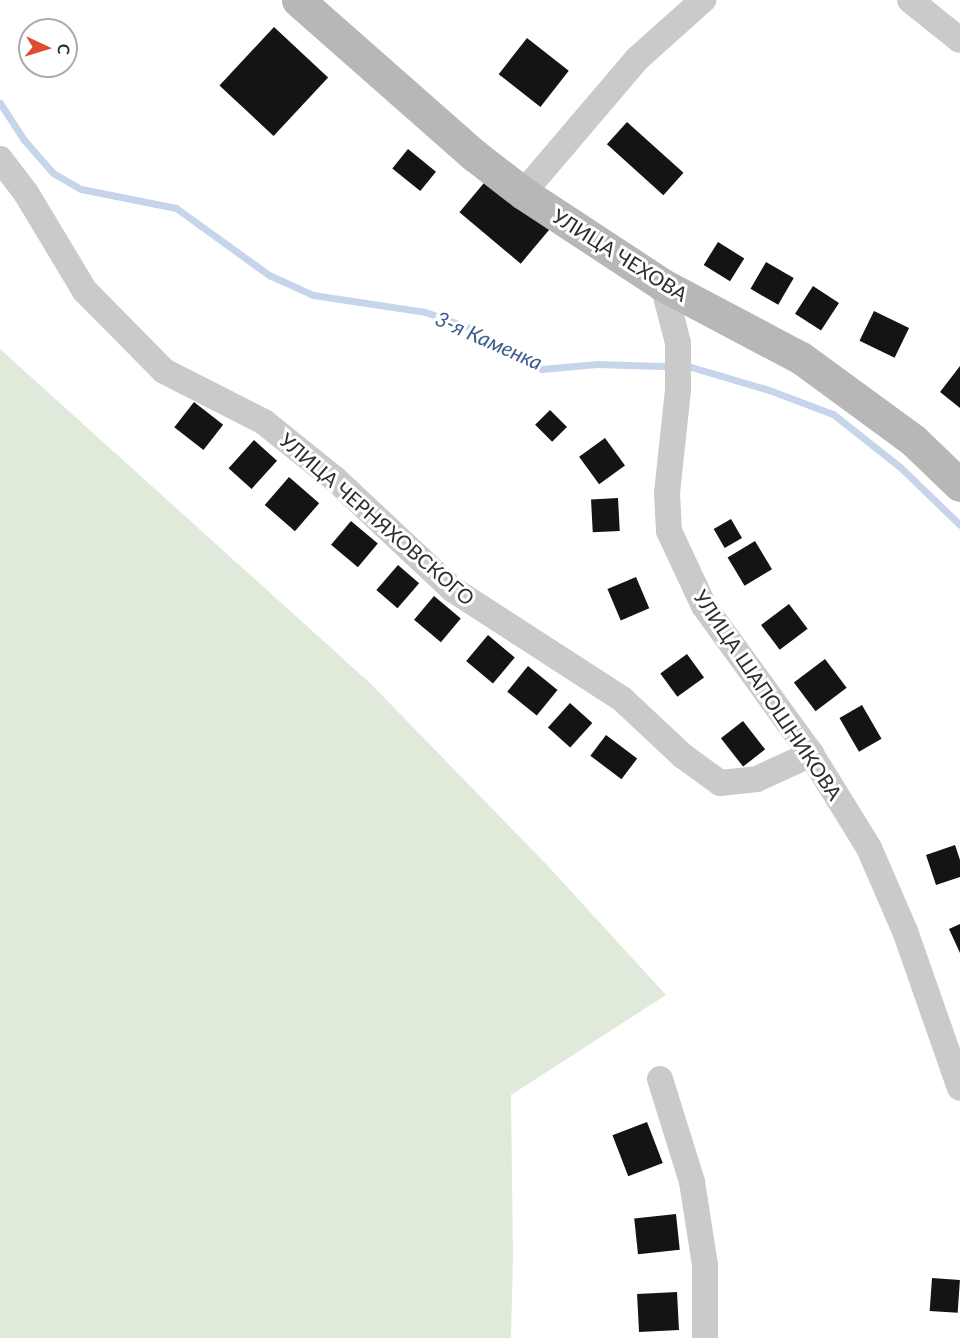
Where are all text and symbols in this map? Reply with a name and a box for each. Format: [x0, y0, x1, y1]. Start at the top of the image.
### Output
north arrow [18, 18, 78, 78]
text: С [55, 43, 74, 55]
street label: УЛИЦА ЧЕХОВА [548, 204, 692, 306]
water label: 3-я Каменка [432, 305, 546, 375]
street label: УЛИЦА ЧЕРНЯХОВСКОГО [275, 428, 479, 610]
street label: УЛИЦА ШАПОШНИКОВА [689, 585, 847, 805]

